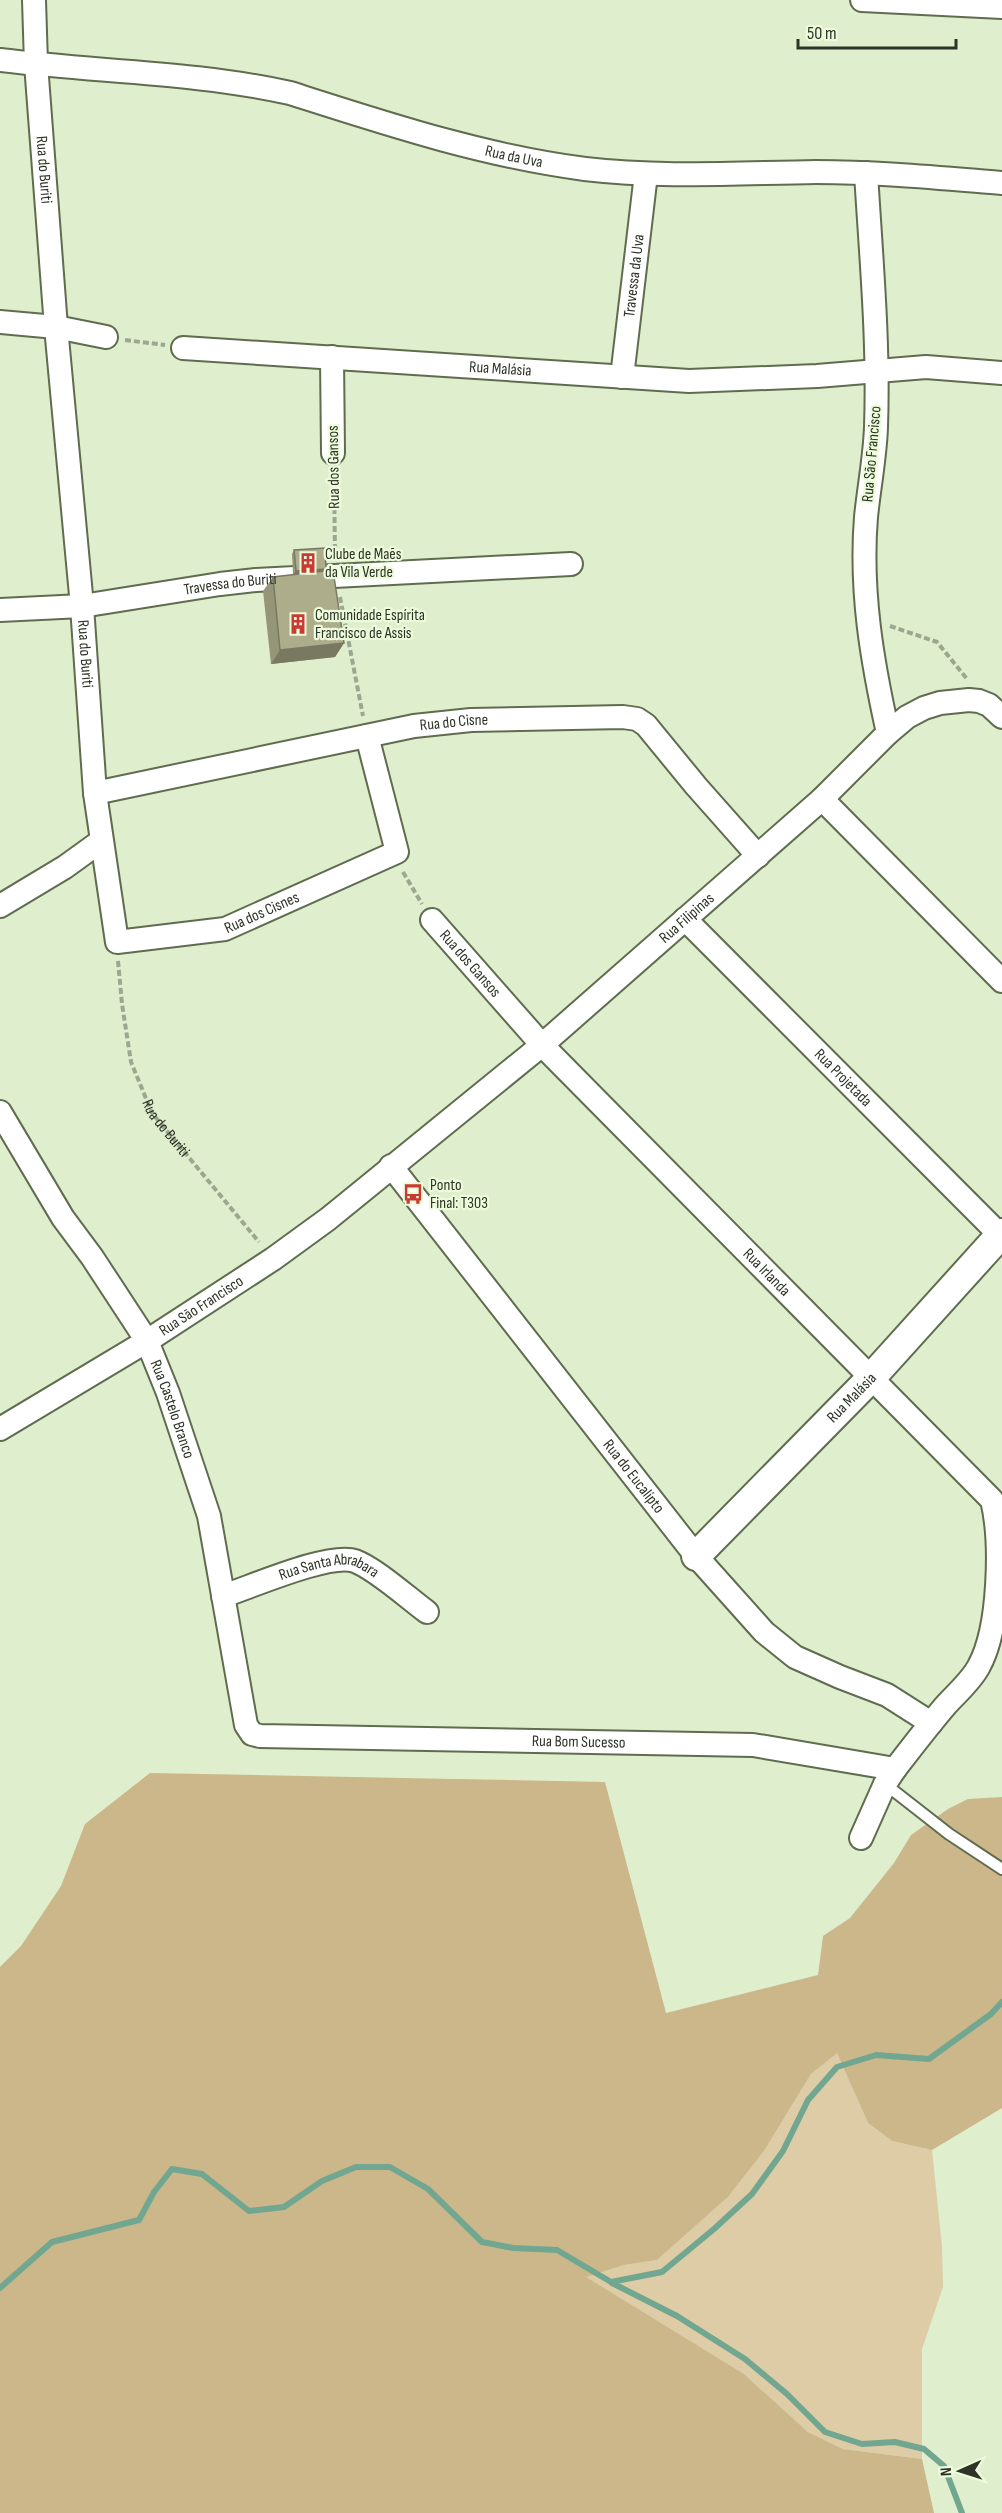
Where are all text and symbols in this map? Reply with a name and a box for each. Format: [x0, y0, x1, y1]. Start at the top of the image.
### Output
scale bar [798, 12, 956, 50]
text: 50 m [807, 23, 837, 44]
street label: Rua do Buriti [32, 135, 56, 204]
street label: Rua da Uva [483, 141, 544, 172]
street label: Travessa da Uva [620, 233, 648, 318]
street label: Rua Malásia [468, 357, 532, 380]
street label: Rua São Francisco [858, 405, 886, 503]
street label: Rua dos Gansos [324, 425, 344, 509]
place label: Clube de Maẽs da Vila Verde [325, 545, 402, 582]
building icon: Clube de Maẽs da Vila Verde [296, 551, 320, 575]
street label: Travessa do Buriti [182, 569, 277, 599]
place label: Comunidade Espírita Francisco de Assis [315, 606, 425, 643]
building icon: Comunidade Espírita Francisco de Assis [286, 612, 310, 636]
street label: Rua do Buriti [73, 619, 97, 688]
street label: Rua do Cisne [419, 710, 488, 735]
street label: Rua dos Cisnes [221, 887, 302, 938]
street label: Rua Filipinas [655, 889, 718, 947]
street label: Rua dos Gansos [436, 926, 505, 1001]
street label: Rua Projetada [810, 1045, 876, 1110]
street label: Rua do Buriti [138, 1096, 194, 1161]
place label: Ponto Final: T303 [430, 1176, 488, 1213]
bus stop icon: Ponto Final: T303 [401, 1182, 425, 1206]
street label: Rua Irlanda [739, 1244, 794, 1300]
street label: Rua São Francisco [156, 1271, 247, 1340]
street label: Rua Castelo Branco [146, 1357, 199, 1461]
street label: Rua Malásia [823, 1369, 881, 1427]
street label: Rua do Eucalípto [599, 1436, 668, 1517]
text: Rua Santa Abrabara [276, 1550, 383, 1584]
street label: Rua Santa Abrabara [277, 1569, 381, 1591]
street label: Rua Bom Sucesso [532, 1731, 626, 1752]
north arrow [930, 2441, 990, 2501]
text: N [937, 2467, 956, 2476]

